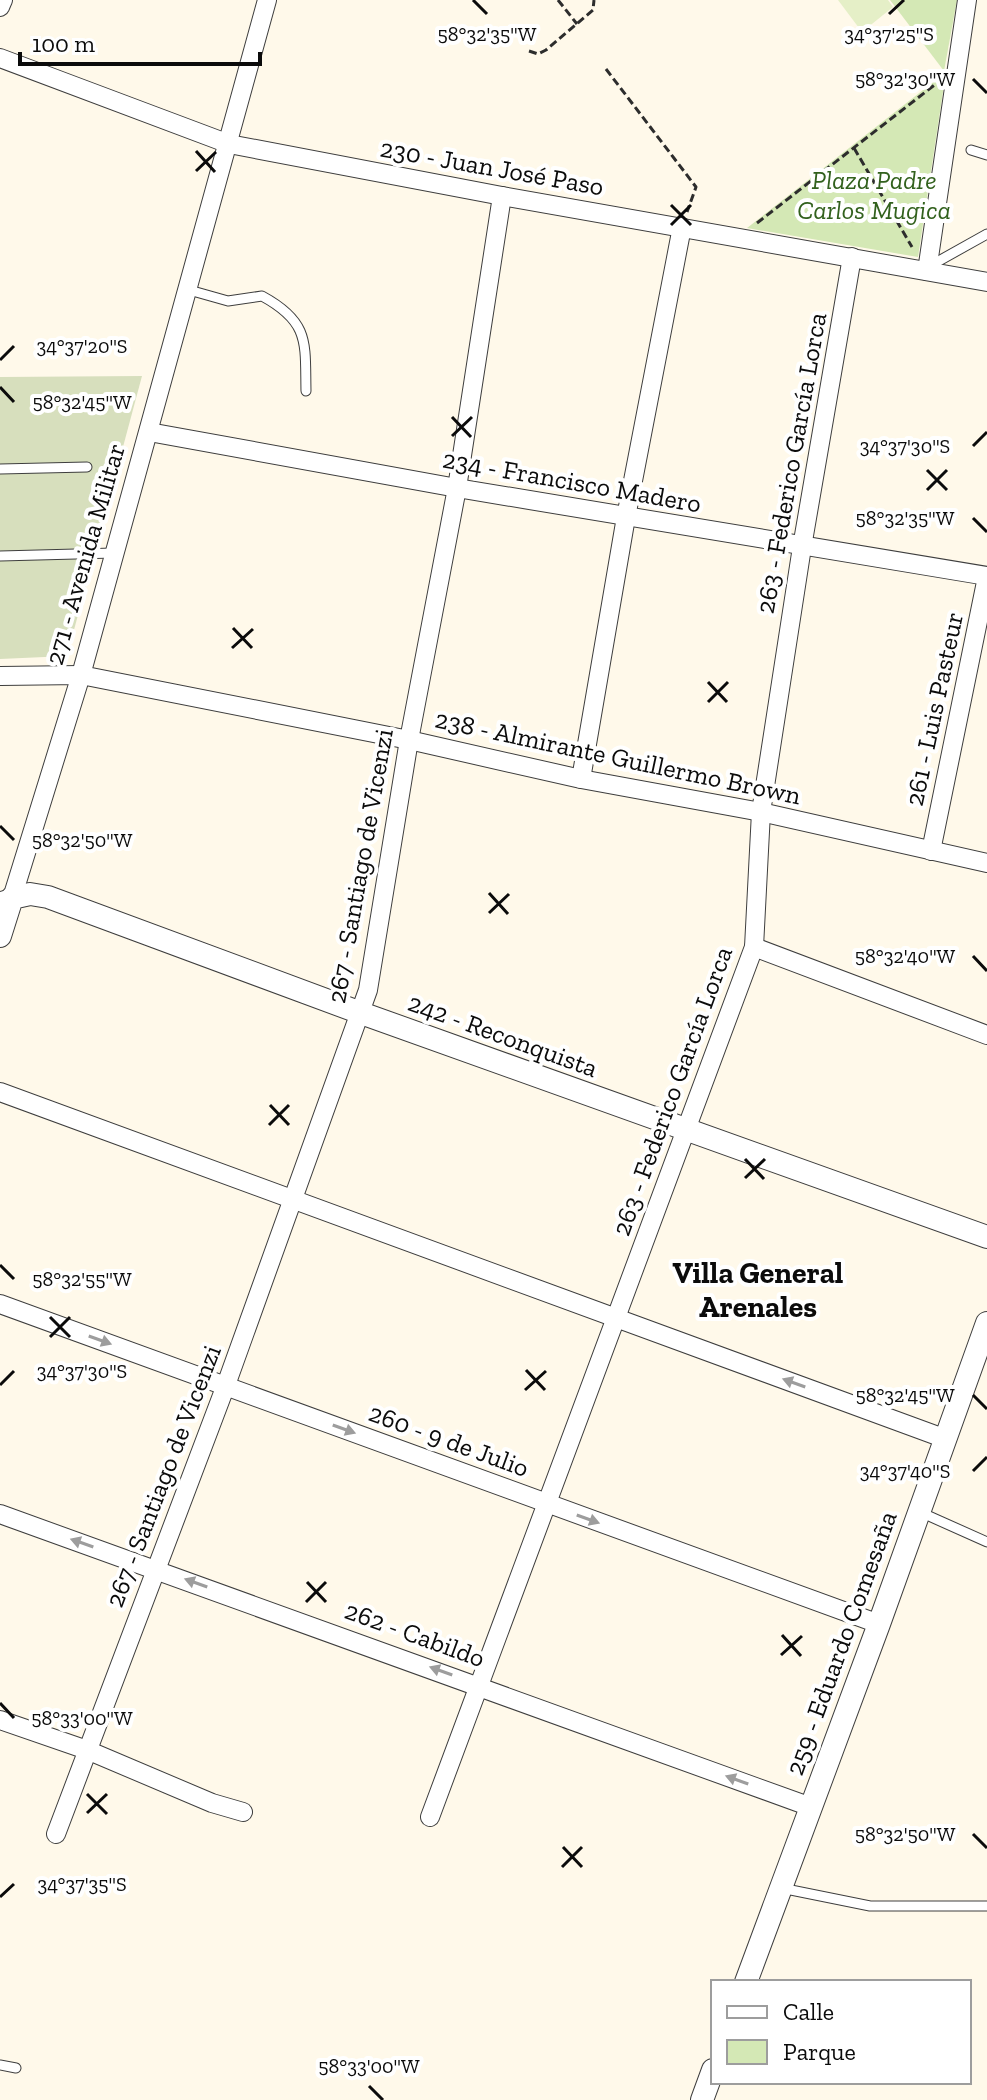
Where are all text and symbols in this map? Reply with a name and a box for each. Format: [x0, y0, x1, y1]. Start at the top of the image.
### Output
scale bar [20, 16, 260, 66]
text: 58°32'35"W [438, 22, 537, 46]
text: 34°37'25"S [844, 22, 934, 46]
text: 100 m [32, 29, 95, 58]
text: 58°32'30"W [855, 67, 955, 91]
street label: 230 - Juan José Paso [378, 132, 606, 202]
park label: Plaza Padre Carlos Mugica [797, 164, 951, 226]
street label: 263 - Federico García Lorca [749, 310, 833, 616]
text: 34°37'20"S [37, 334, 127, 358]
text: 58°32'45"W [32, 390, 132, 414]
text: 34°37'30"S [860, 434, 950, 458]
street label: 271 - Avenida Militar [38, 440, 132, 668]
street label: 234 - Francisco Madero [440, 443, 704, 519]
text: 58°32'35"W [856, 506, 955, 530]
street label: 261 - Luis Pasteur [898, 609, 970, 809]
street label: 238 - Almirante Guillermo Brown [432, 703, 804, 811]
street label: 267 - Santiago de Vicenzi [320, 726, 400, 1006]
text: 58°32'50"W [32, 828, 133, 852]
street label: 263 - Federico García Lorca [605, 942, 739, 1240]
text: 58°32'40"W [855, 944, 956, 968]
street label: 242 - Reconquista [404, 986, 602, 1084]
district label: Villa General Arenales [673, 1255, 844, 1325]
text: 58°32'55"W [32, 1267, 132, 1291]
one-way arrow [88, 1334, 112, 1347]
street label: 267 - Santiago de Vicenzi [98, 1340, 228, 1612]
text: 34°37'30"S [37, 1359, 127, 1383]
one-way arrow [782, 1376, 806, 1389]
text: 58°32'45"W [855, 1383, 955, 1407]
street label: 260 - 9 de Julio [365, 1396, 533, 1484]
one-way arrow [332, 1423, 356, 1436]
text: 34°37'40"S [860, 1459, 950, 1483]
street label: 259 - Eduardo Comesaña [778, 1506, 904, 1779]
one-way arrow [576, 1513, 600, 1526]
one-way arrow [70, 1536, 94, 1548]
one-way arrow [184, 1577, 208, 1589]
street label: 262 - Cabildo [341, 1594, 489, 1674]
one-way arrow [429, 1665, 453, 1677]
text: 58°33'00"W [31, 1706, 133, 1730]
one-way arrow [725, 1773, 749, 1786]
text: 58°32'50"W [855, 1822, 956, 1846]
text: 34°37'35"S [37, 1872, 127, 1896]
legend [711, 1980, 971, 2084]
text: Calle [783, 1997, 834, 2026]
text: Parque [783, 2037, 856, 2066]
text: 58°33'00"W [318, 2054, 420, 2078]

